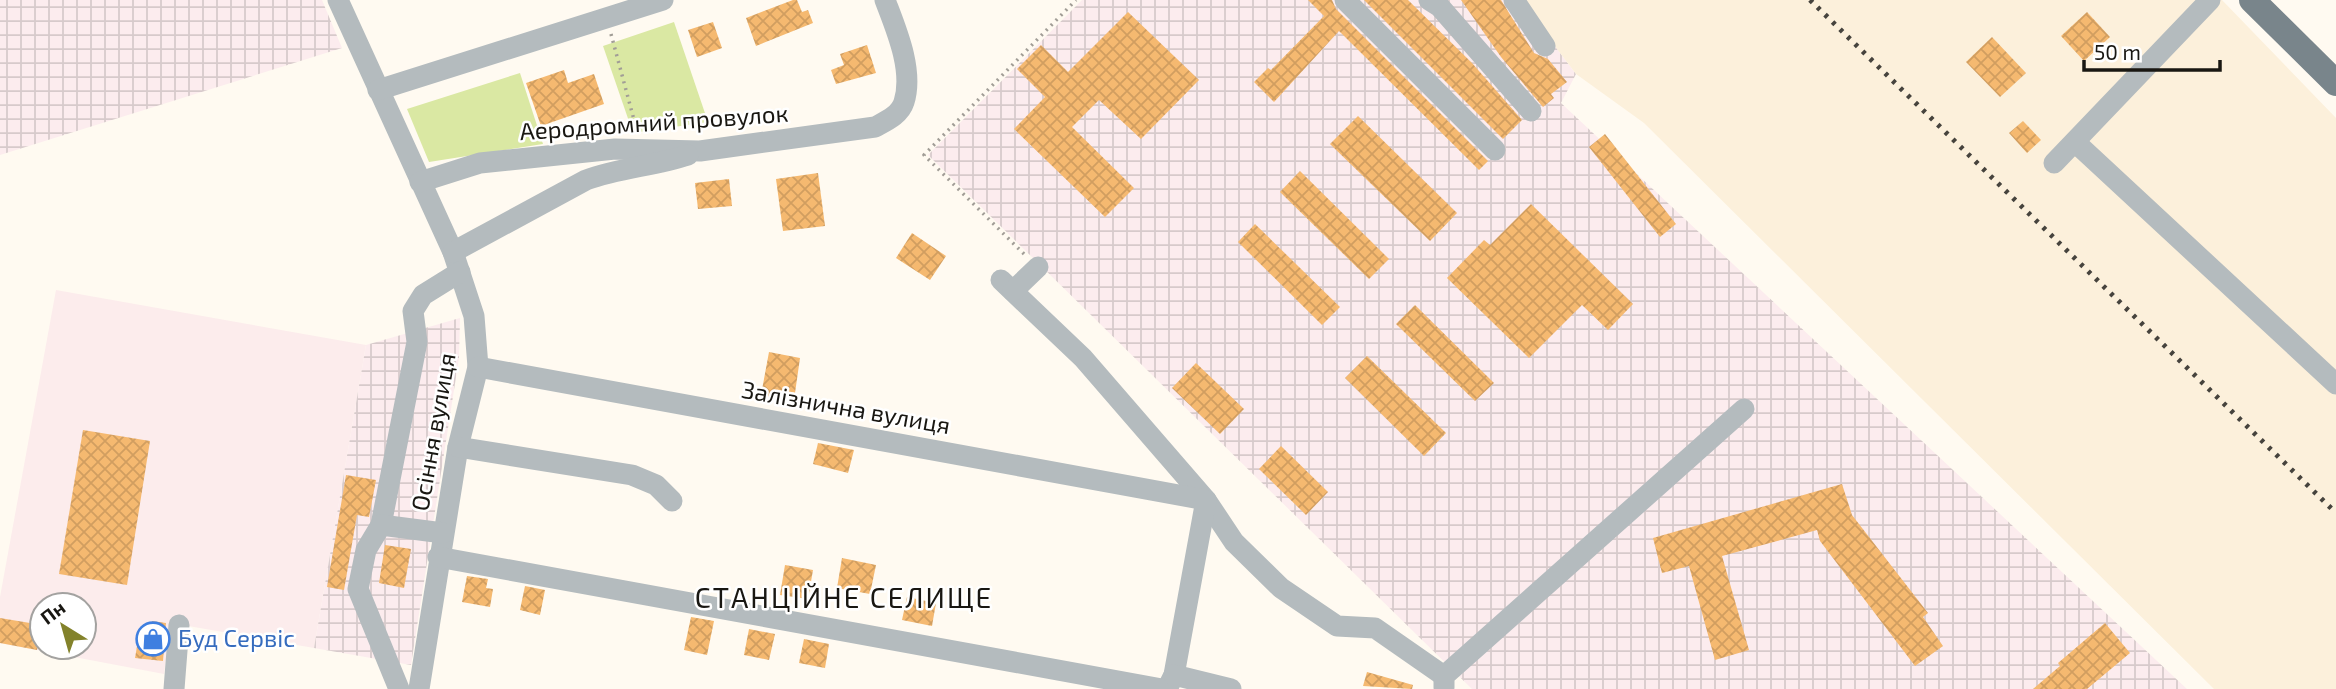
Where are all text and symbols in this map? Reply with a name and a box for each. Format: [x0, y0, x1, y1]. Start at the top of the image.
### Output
scale bar [2084, 28, 2220, 72]
text: 50 m [2094, 39, 2141, 64]
street label: Аеродромний провулок [519, 98, 789, 146]
street label: Осіння вулиця [404, 350, 462, 513]
street label: Залізнична вулиця [740, 374, 953, 440]
district label: СТАНЦІЙНЕ СЕЛИЩЕ [695, 580, 993, 614]
north arrow [28, 591, 98, 661]
text: Пн [36, 595, 69, 629]
shop icon: Буд Сервіс [134, 620, 172, 658]
place label: Буд Сервіс [178, 623, 295, 653]

